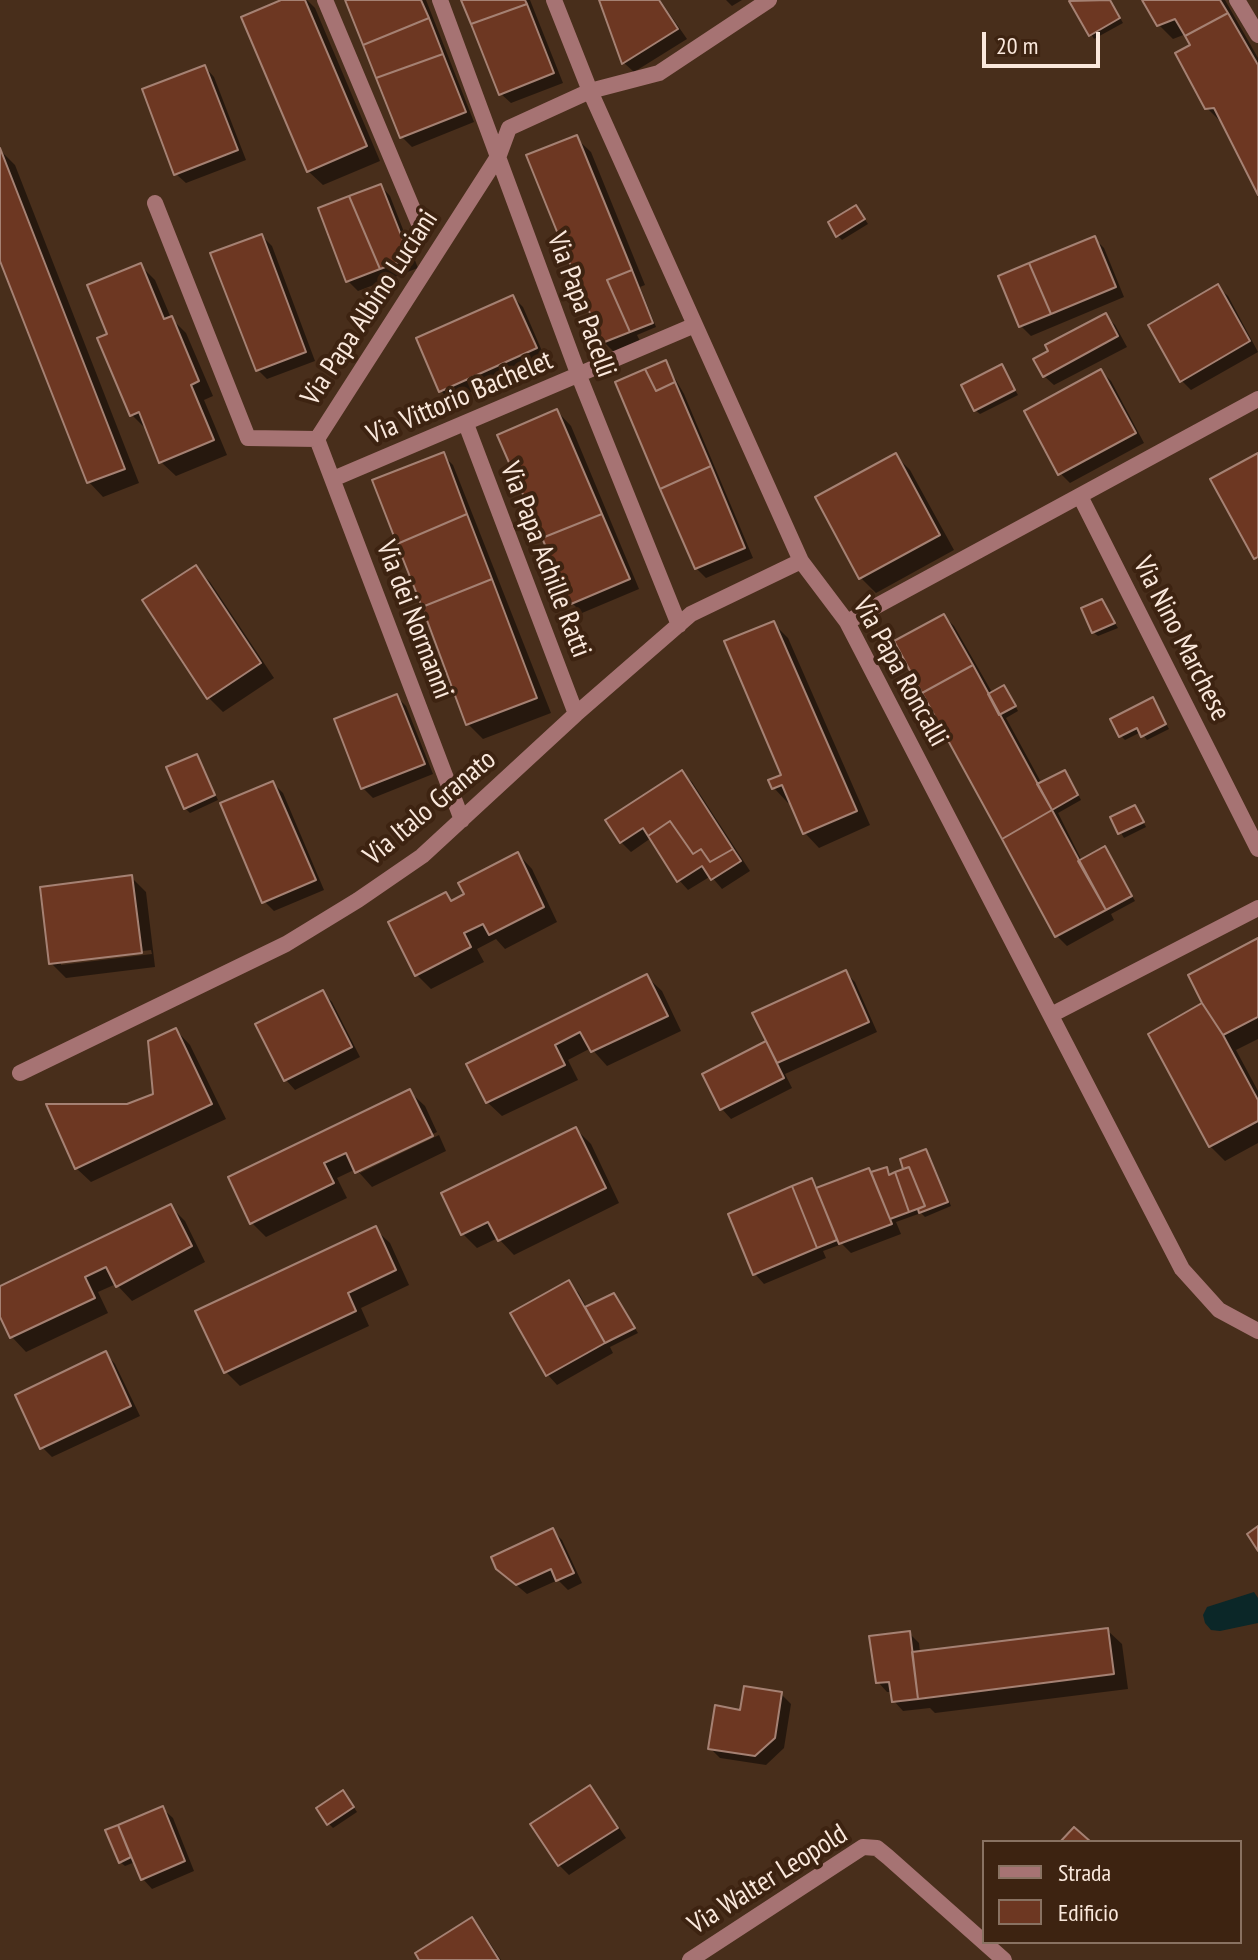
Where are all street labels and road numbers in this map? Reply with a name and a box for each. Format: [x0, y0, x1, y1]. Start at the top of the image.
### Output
street label: Via Papa Albino Luciani [294, 204, 446, 412]
street label: Via Papa Pacelli [539, 228, 623, 382]
street label: Via Vittorio Bachelet [362, 344, 558, 452]
street label: Via Papa Achille Ratti [492, 458, 598, 662]
street label: Via dei Normanni [368, 536, 460, 704]
street label: Via Nino Marchese [1125, 552, 1237, 726]
street label: Via Papa Roncalli [845, 591, 955, 753]
street label: Via Italo Granato [357, 743, 503, 873]
street label: Via Walter Leopold [682, 1818, 854, 1942]

